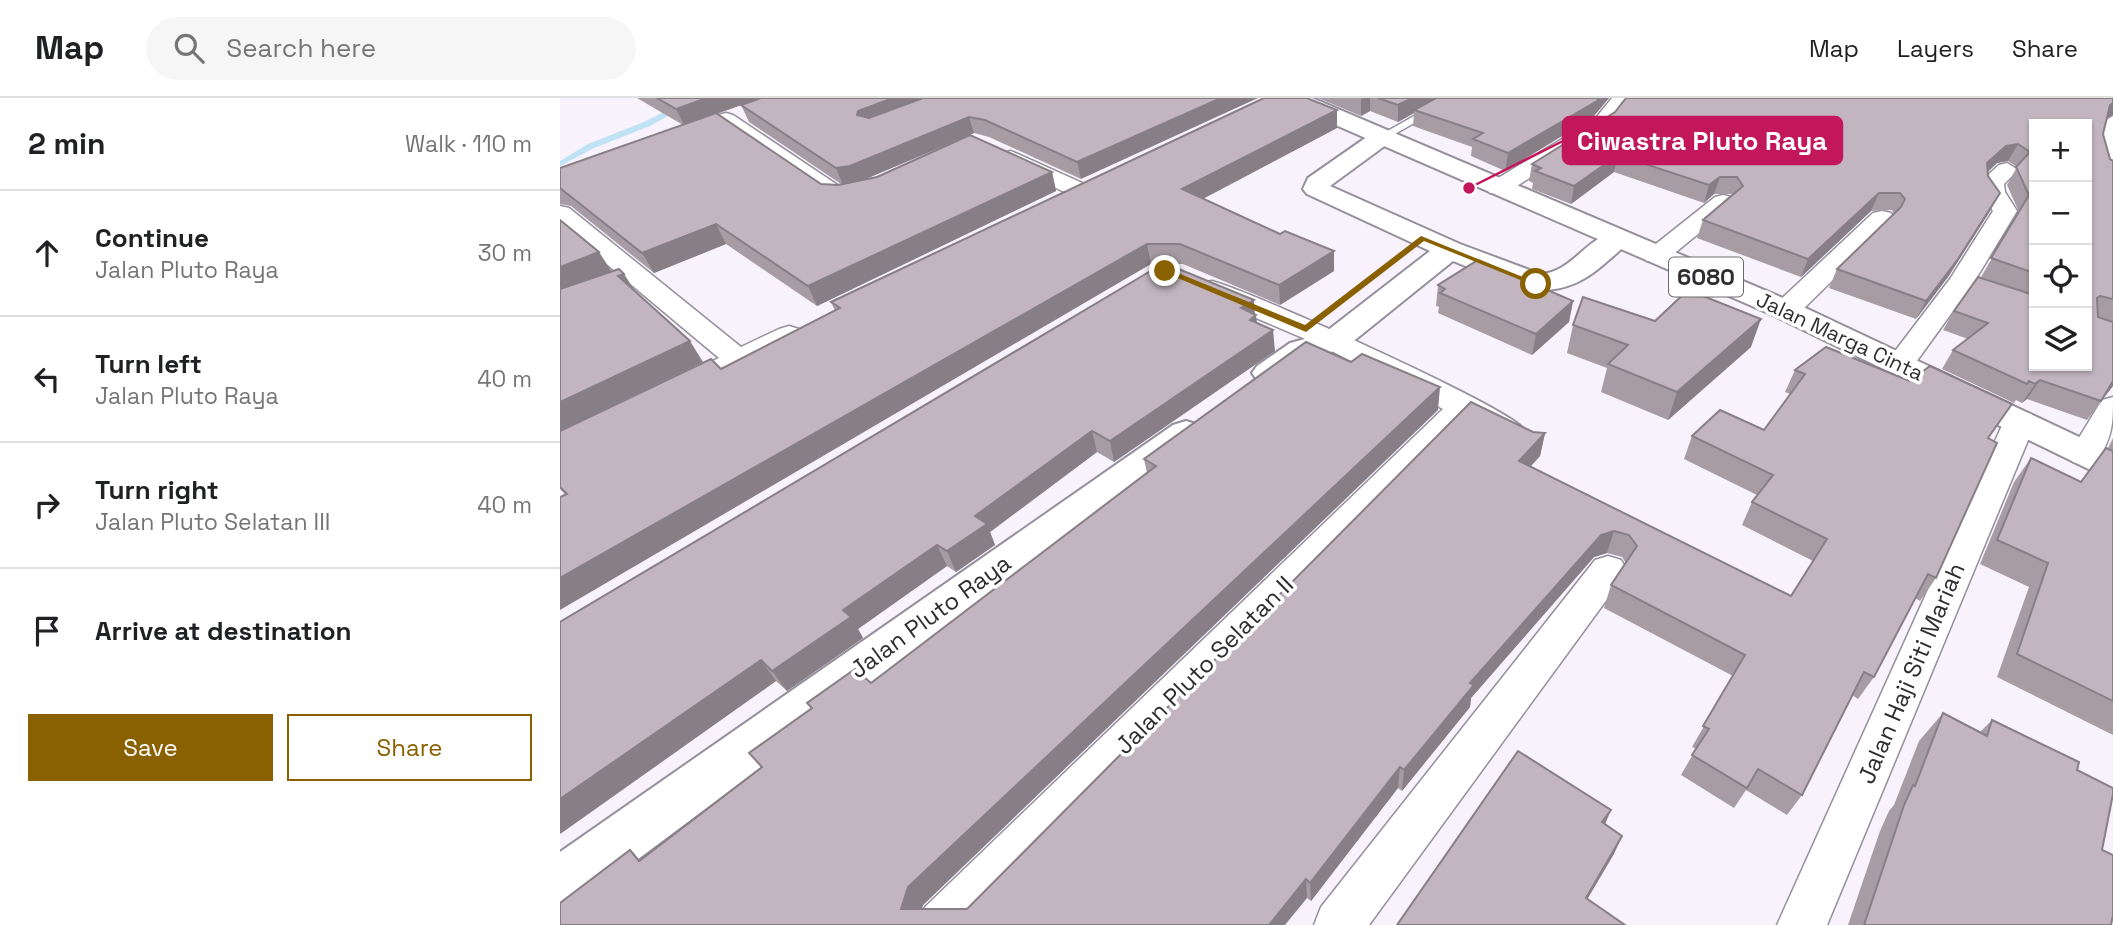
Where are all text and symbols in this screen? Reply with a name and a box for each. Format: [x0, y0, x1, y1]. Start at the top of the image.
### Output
search box [146, 17, 636, 80]
text: Map [35, 27, 104, 69]
icon: search [170, 29, 208, 67]
text: Search here [226, 31, 376, 65]
text: Map [1809, 33, 1859, 64]
text: Layers [1897, 33, 1974, 64]
text: Share [2012, 33, 2078, 64]
callout: Ciwastra Pluto Raya [1563, 117, 1842, 164]
map controls [2029, 119, 2092, 371]
button: + [2029, 119, 2092, 182]
text: 2 min [28, 124, 106, 163]
text: Ciwastra Pluto Raya [1577, 124, 1827, 158]
text: Walk · 110 m [405, 129, 532, 159]
button: − [2029, 182, 2092, 245]
text: Continue [95, 221, 209, 255]
icon: ahead [28, 234, 66, 272]
text: 30 m [478, 238, 532, 268]
button: locate [2029, 245, 2092, 308]
text: Jalan Pluto Raya [95, 255, 279, 285]
route end [1149, 255, 1180, 286]
road number: 6080 [1669, 258, 1743, 296]
route start [1520, 268, 1551, 299]
street label: Jalan Marga Cinta [1752, 285, 1928, 387]
button: layers [2029, 308, 2092, 371]
text: Turn left [95, 347, 202, 381]
icon: left [28, 360, 66, 398]
text: 40 m [477, 364, 532, 394]
text: Jalan Pluto Raya [95, 381, 279, 411]
text: Turn right [95, 473, 219, 507]
icon: right [28, 486, 66, 524]
text: 40 m [477, 490, 532, 520]
text: Jalan Pluto Selatan III [95, 507, 330, 537]
street label: Jalan Pluto Raya [843, 547, 1017, 685]
street label: Jalan Haji Siti Mariah [1850, 558, 1972, 788]
street label: Jalan Pluto Selatan II [1108, 569, 1300, 761]
icon: arrive [28, 612, 66, 650]
text: Arrive at destination [95, 614, 352, 648]
button: Save [28, 714, 273, 781]
button: Share [287, 714, 532, 781]

